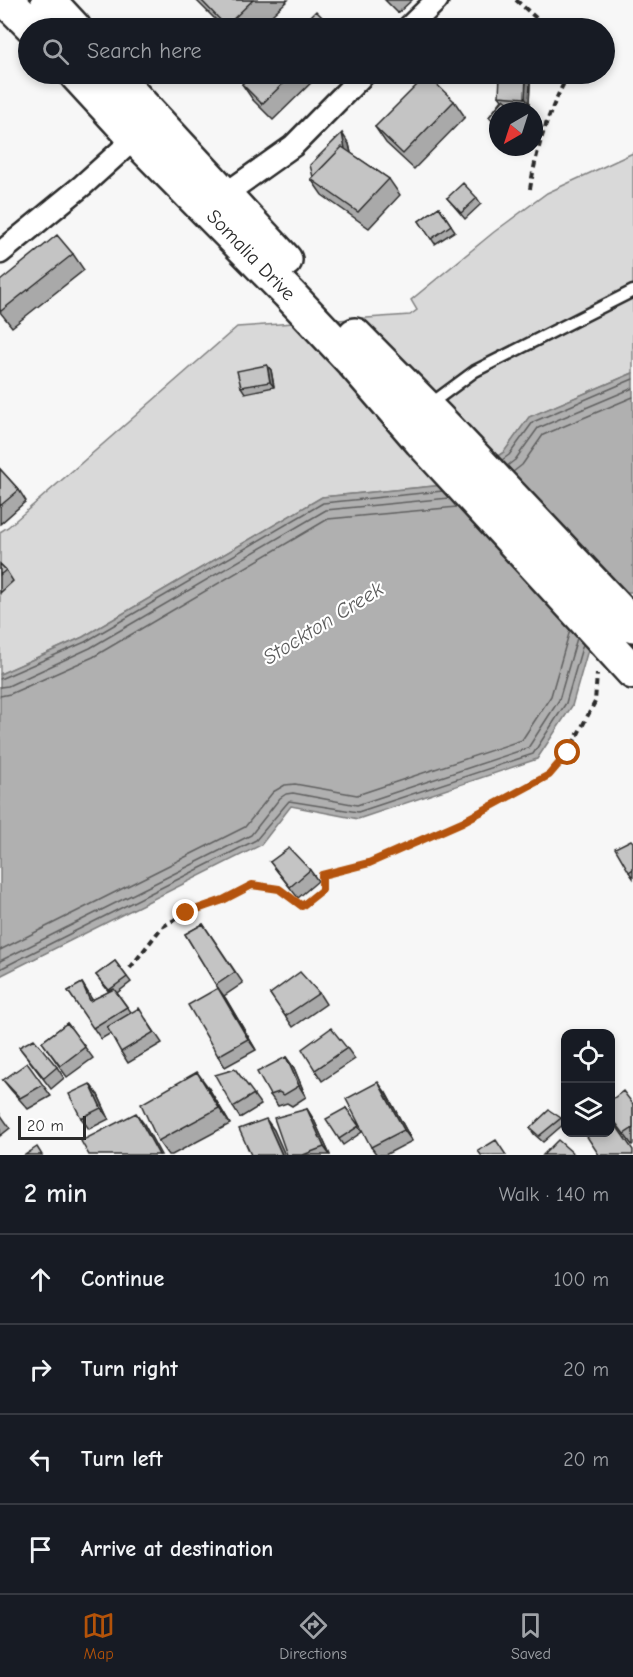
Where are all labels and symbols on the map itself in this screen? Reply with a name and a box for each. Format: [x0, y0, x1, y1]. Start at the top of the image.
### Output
north arrow [489, 102, 543, 156]
street label: Somalia Drive [202, 205, 300, 305]
water label: Stockton Creek [258, 576, 388, 670]
route start [554, 739, 580, 765]
route end [172, 899, 198, 925]
scale bar [18, 1113, 86, 1140]

